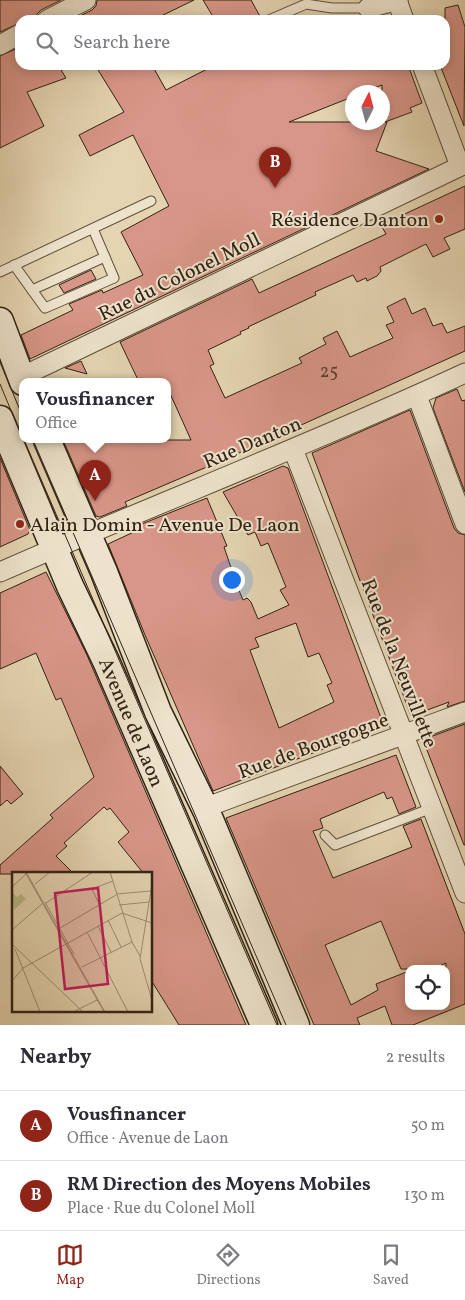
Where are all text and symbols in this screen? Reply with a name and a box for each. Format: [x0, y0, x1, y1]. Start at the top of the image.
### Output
search box [15, 15, 450, 70]
icon: search [33, 29, 61, 57]
text: Search here [73, 30, 170, 56]
north arrow [345, 85, 390, 130]
pin: B [259, 147, 291, 188]
place label: Résidence Danton [271, 207, 429, 235]
marker: Résidence Danton [433, 213, 445, 225]
street label: Rue du Colonel Moll [94, 226, 266, 329]
house number: 25 [320, 360, 338, 385]
popup [19, 378, 171, 443]
text: Vousfinancer [36, 387, 154, 413]
street label: Rue Danton [199, 411, 306, 477]
text: Office [36, 413, 77, 435]
pin: A [79, 460, 111, 501]
place label: Alain Domin - Avenue De Laon [30, 512, 300, 540]
marker: Alain Domin - Avenue De Laon [14, 518, 26, 530]
your location [219, 567, 245, 593]
street label: Rue de la Neuvillette [353, 575, 443, 752]
street label: Avenue de Laon [90, 654, 170, 792]
street label: Rue de Bourgogne [234, 707, 393, 787]
inset map [12, 872, 152, 1012]
map controls [405, 965, 450, 1010]
button: locate [405, 965, 450, 1010]
text: Nearby [20, 1043, 91, 1072]
text: 2 results [386, 1047, 445, 1069]
text: Vousfinancer [67, 1102, 186, 1128]
text: A [30, 1115, 42, 1137]
text: 50 m [411, 1115, 445, 1137]
text: Office · Avenue de Laon [67, 1128, 229, 1150]
text: RM Direction des Moyens Mobiles [67, 1172, 371, 1198]
text: B [31, 1185, 41, 1207]
text: 130 m [404, 1185, 445, 1207]
text: Place · Rue du Colonel Moll [67, 1198, 255, 1220]
tab: Map [56, 1241, 84, 1290]
tab: Directions [196, 1241, 261, 1290]
tab: Saved [373, 1241, 409, 1290]

